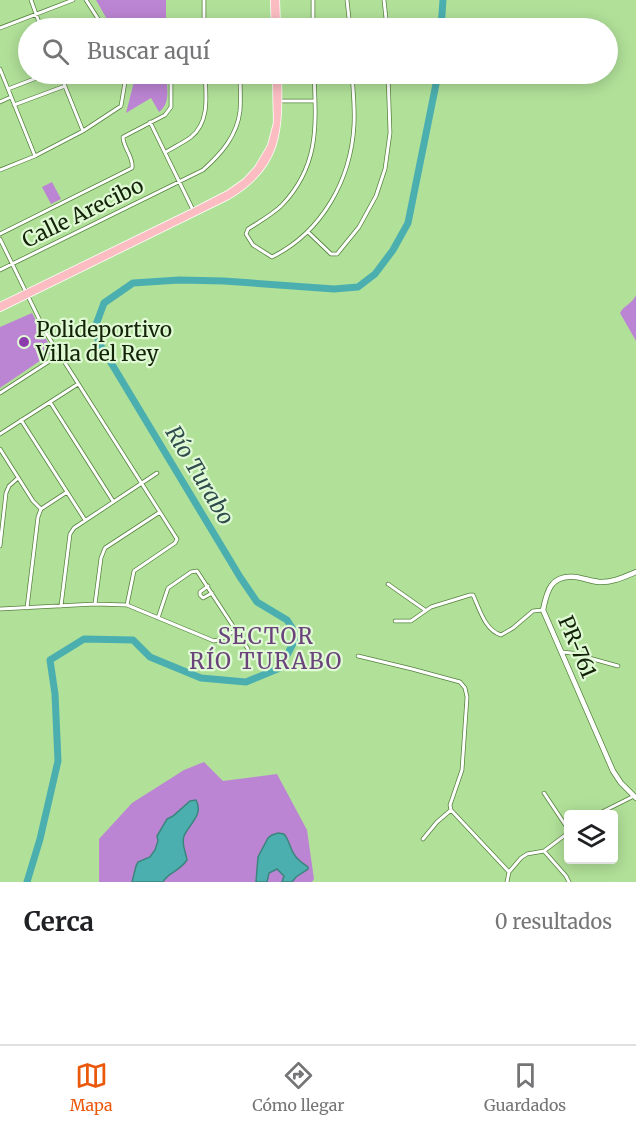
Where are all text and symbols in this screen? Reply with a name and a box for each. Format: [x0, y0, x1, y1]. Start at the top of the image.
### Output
search box [18, 18, 618, 84]
icon: search [39, 35, 72, 68]
text: Buscar aquí [87, 37, 210, 65]
street label: Calle Arecibo [18, 172, 148, 254]
place label: Polideportivo Villa del Rey [35, 316, 172, 367]
marker: Polideportivo Villa del Rey [17, 335, 31, 349]
water label: Río Turabo [160, 420, 240, 530]
street label: PR-761 [552, 611, 603, 682]
district label: SECTOR RÍO TURABO [189, 622, 343, 675]
map controls [564, 810, 618, 864]
button: layers [564, 810, 618, 864]
text: Cerca [24, 905, 94, 938]
text: 0 resultados [495, 909, 612, 934]
tab: Mapa [70, 1059, 113, 1115]
tab: Cómo llegar [252, 1059, 344, 1115]
tab: Guardados [484, 1059, 566, 1115]

